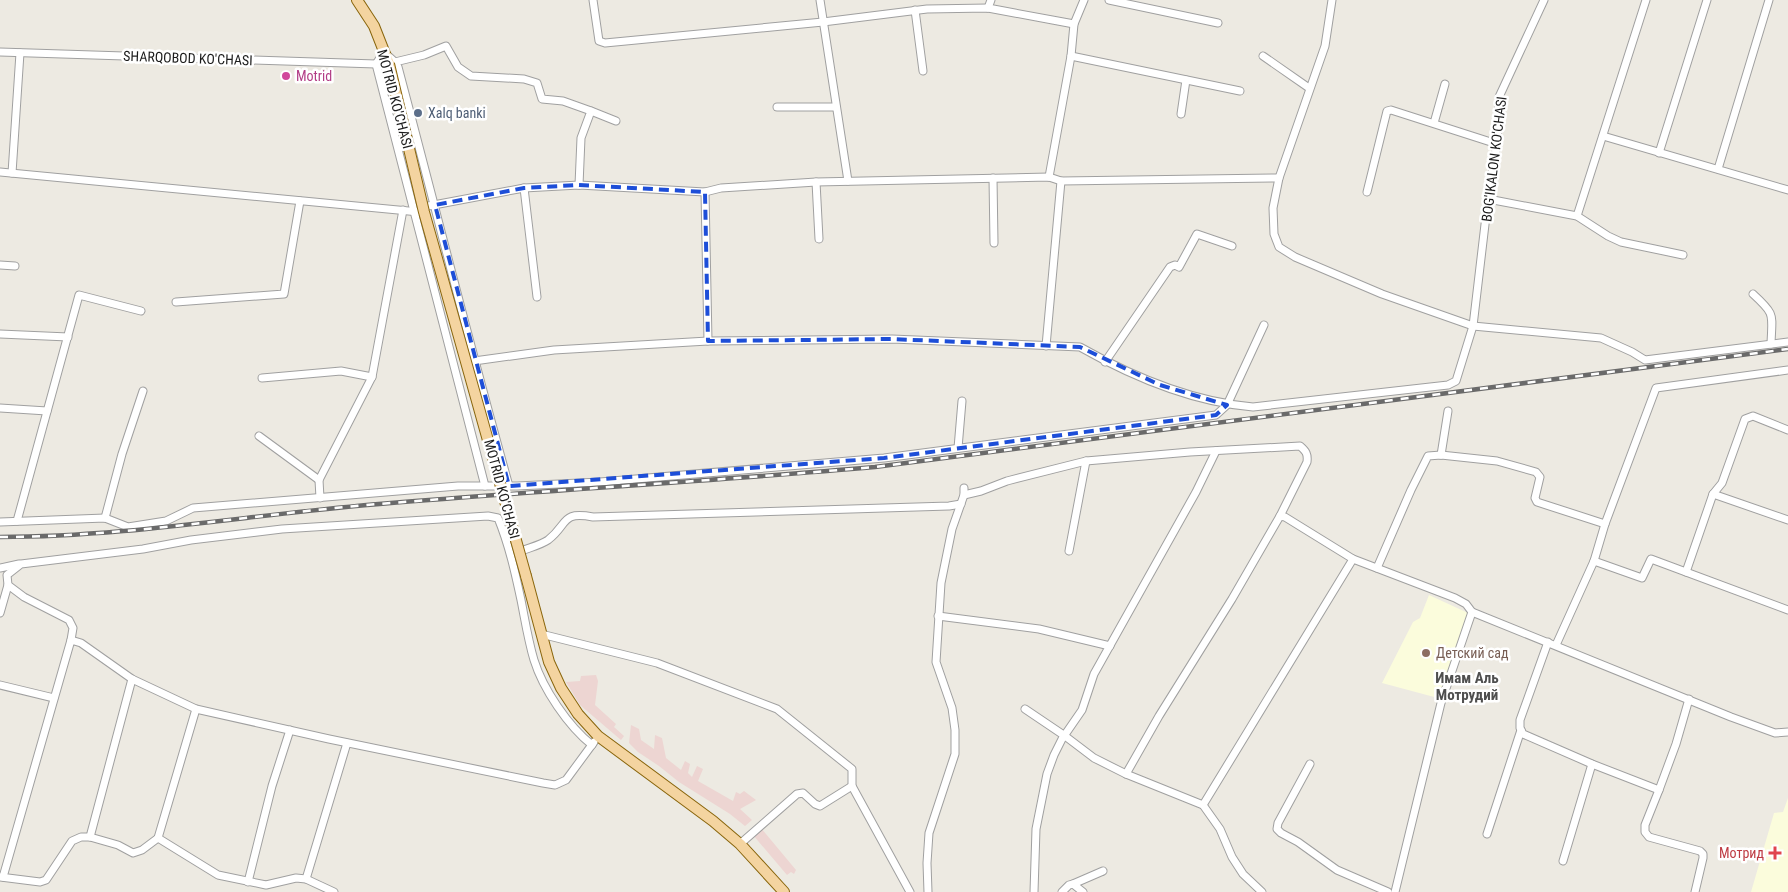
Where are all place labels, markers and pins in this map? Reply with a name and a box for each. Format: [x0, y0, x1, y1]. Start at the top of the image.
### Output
place label: Motrid [296, 68, 332, 84]
marker: Motrid [280, 70, 292, 82]
place label: Xalq banki [428, 105, 486, 121]
marker: Xalq banki [412, 107, 424, 119]
place label: Детский сад [1436, 645, 1509, 661]
marker: Детский сад [1420, 647, 1432, 659]
place label: Мотрид [1719, 845, 1764, 861]
marker: Мотрид [1768, 846, 1782, 860]

